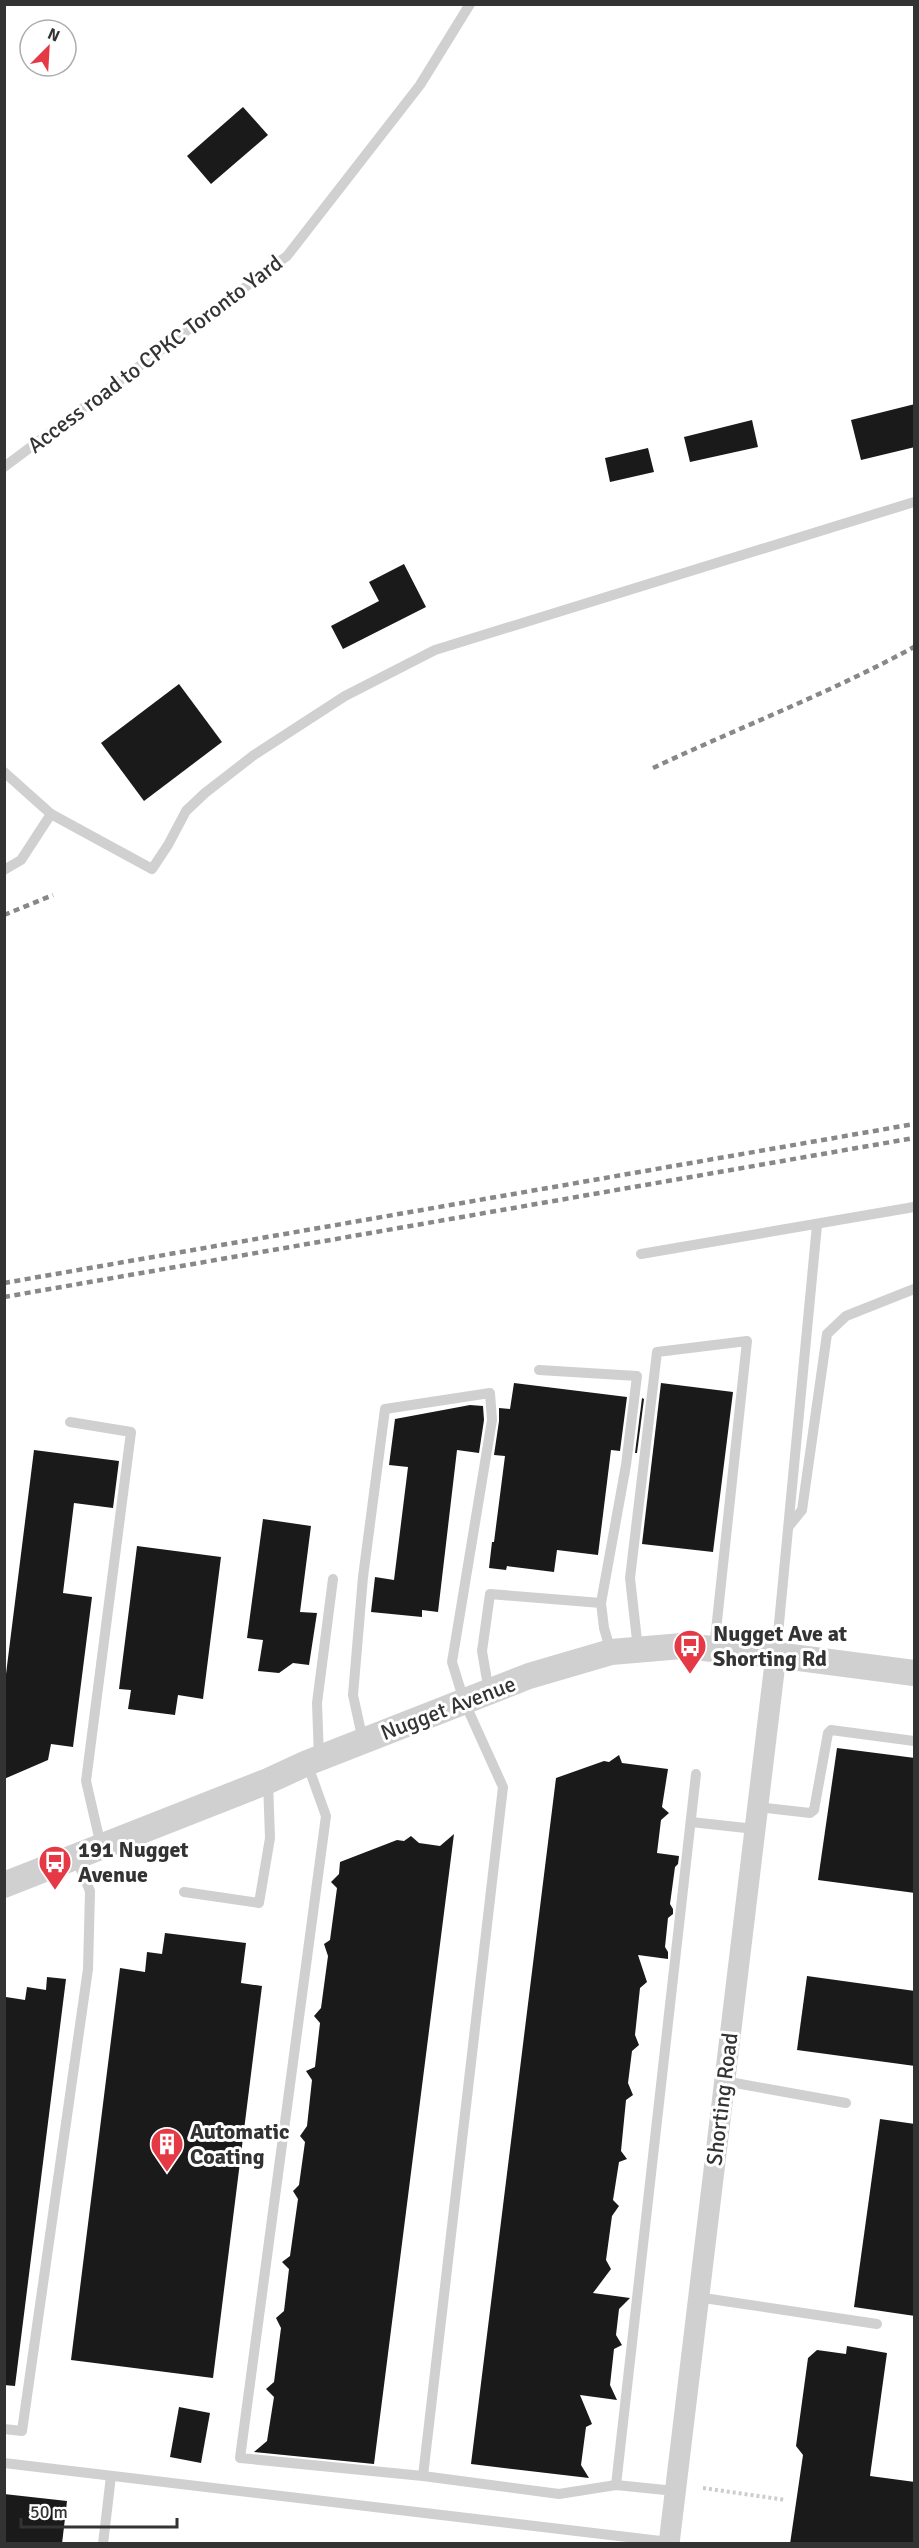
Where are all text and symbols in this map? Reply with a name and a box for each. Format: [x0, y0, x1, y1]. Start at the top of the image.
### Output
north arrow [18, 18, 78, 78]
text: N [45, 24, 63, 47]
street label: Access road to CPKC Toronto Yard [22, 249, 288, 459]
place label: Nugget Ave at Shorting Rd [713, 1620, 847, 1672]
bus stop icon: Nugget Ave at Shorting Rd [672, 1628, 708, 1675]
street label: Nugget Avenue [377, 1670, 519, 1746]
place label: 191 Nugget Avenue [78, 1836, 189, 1888]
bus stop icon: 191 Nugget Avenue [37, 1844, 73, 1891]
street label: Shorting Road [700, 2031, 744, 2167]
place label: Automatic Coating [190, 2118, 290, 2170]
building icon: Automatic Coating [149, 2126, 185, 2173]
scale bar [21, 2491, 177, 2529]
text: 50 m [30, 2501, 68, 2523]

